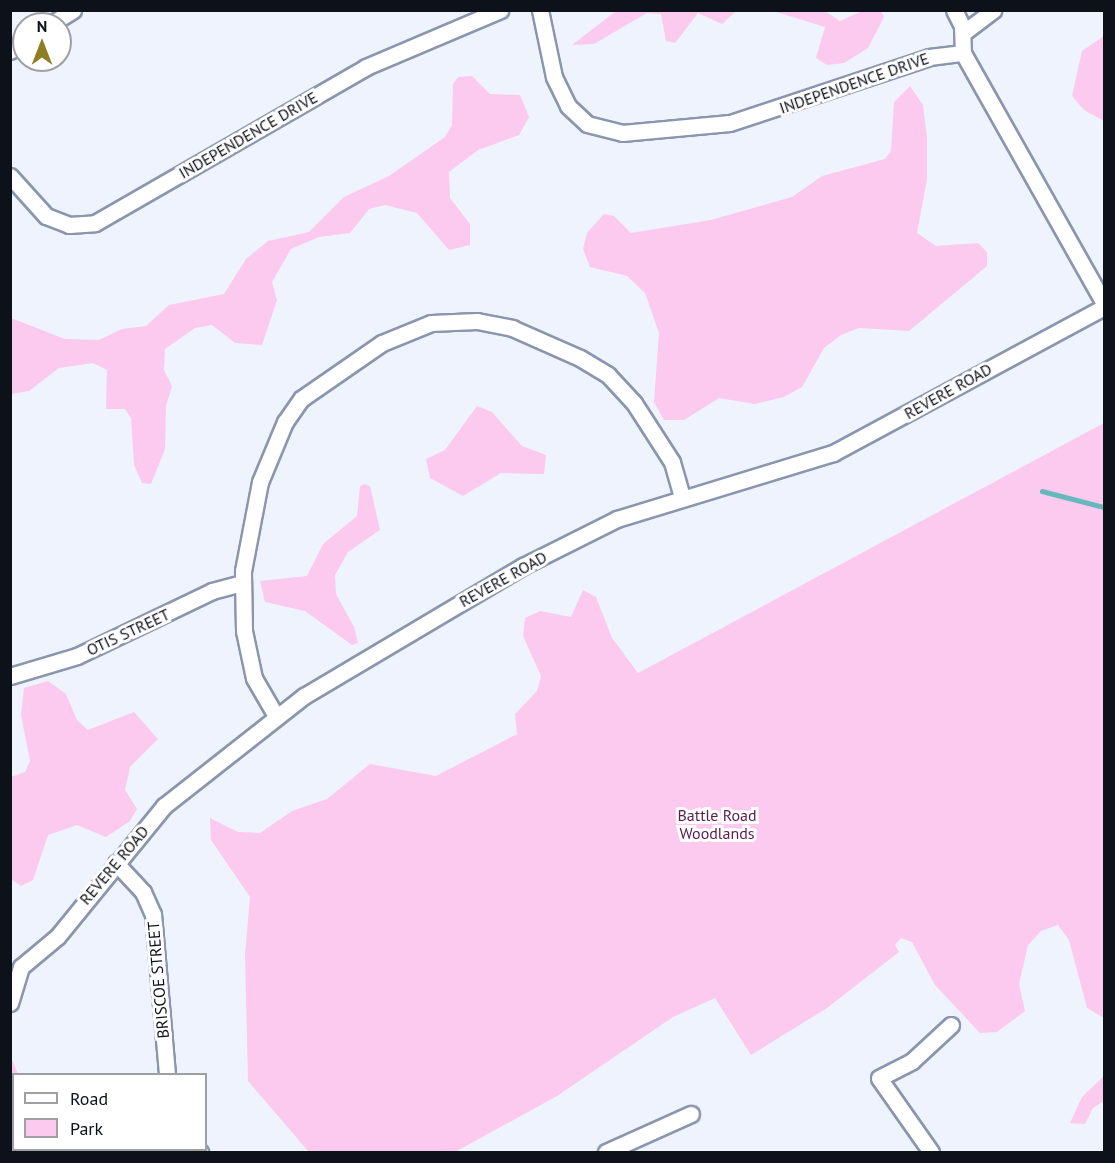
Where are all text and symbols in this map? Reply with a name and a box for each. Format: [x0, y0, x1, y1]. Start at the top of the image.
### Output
north arrow [12, 12, 72, 72]
text: N [37, 16, 47, 36]
street label: INDEPENDENCE DRIVE [777, 48, 931, 118]
street label: INDEPENDENCE DRIVE [175, 87, 321, 183]
street label: REVERE ROAD [901, 359, 995, 423]
street label: REVERE ROAD [456, 547, 550, 611]
street label: OTIS STREET [83, 604, 173, 660]
park label: Battle Road Woodlands [677, 805, 757, 843]
street label: REVERE ROAD [75, 822, 153, 908]
street label: BRISCOE STREET [143, 921, 173, 1039]
legend [12, 1073, 207, 1151]
text: Road [70, 1087, 108, 1110]
text: Park [70, 1117, 103, 1140]

